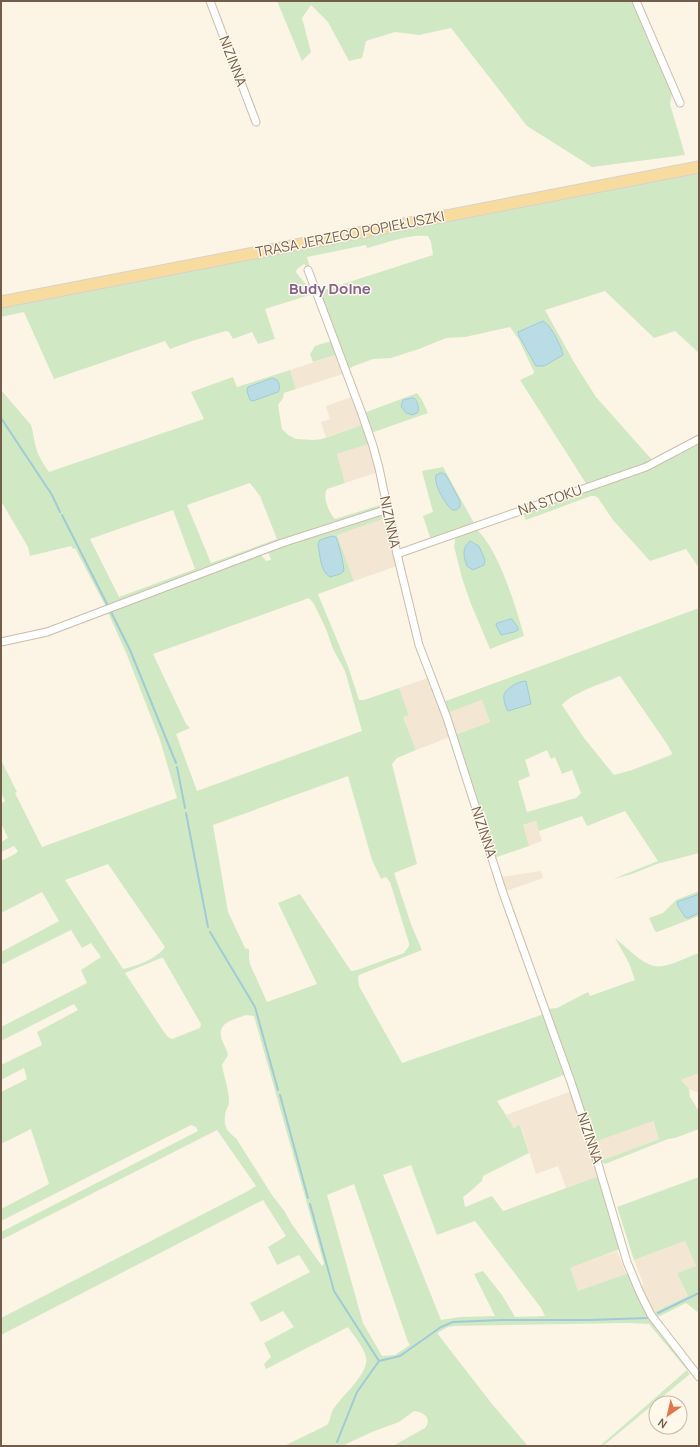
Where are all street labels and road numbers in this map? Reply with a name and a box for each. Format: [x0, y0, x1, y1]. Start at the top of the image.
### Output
street label: NIZINNA [215, 33, 252, 89]
street label: TRASA JERZEGO POPIEŁUSZKI [254, 206, 446, 261]
street label: NA STOKU [515, 480, 584, 519]
street label: NIZINNA [376, 494, 405, 550]
street label: NIZINNA [467, 804, 502, 860]
street label: NIZINNA [573, 1110, 608, 1166]

